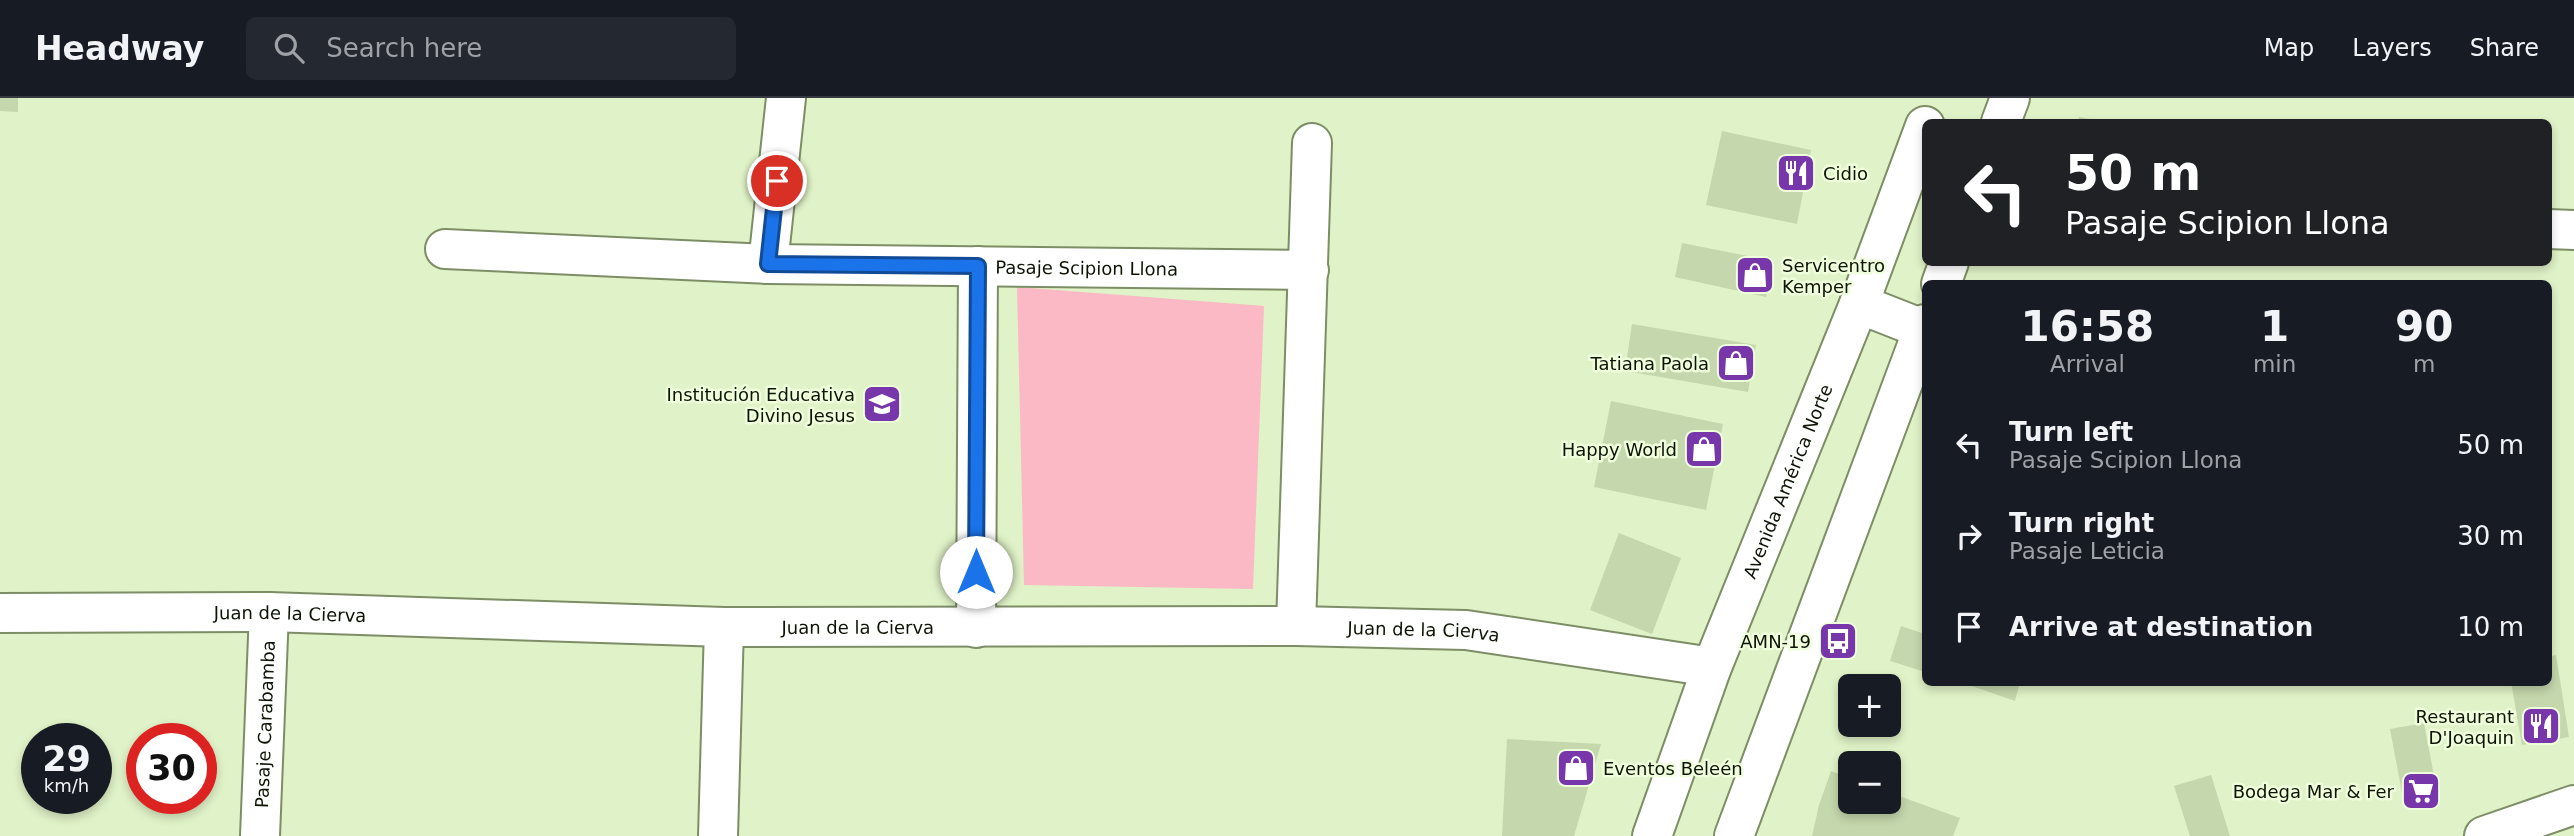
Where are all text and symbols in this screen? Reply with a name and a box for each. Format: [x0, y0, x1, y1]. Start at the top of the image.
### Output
search box [246, 17, 736, 80]
text: Headway [35, 29, 204, 68]
icon: search [270, 29, 308, 67]
text: Search here [326, 33, 482, 63]
text: Map [2264, 34, 2314, 62]
text: Layers [2352, 34, 2432, 62]
text: Share [2470, 34, 2539, 62]
text: 50 m [2065, 145, 2201, 202]
icon: left [1950, 147, 2041, 238]
pin [747, 151, 807, 211]
restaurant icon: Cidio [1775, 152, 1817, 194]
icon: arrive [758, 162, 796, 200]
place label: Cidio [1823, 163, 1868, 184]
text: Pasaje Scipion Llona [2065, 204, 2390, 242]
shop icon: Servicentro Kemper [1734, 254, 1776, 296]
place label: Servicentro Kemper [1782, 255, 1885, 297]
street label: Pasaje Scipion Llona [995, 256, 1178, 279]
text: 16:58 [2021, 302, 2154, 351]
text: 1 [2260, 302, 2289, 351]
text: 90 [2395, 302, 2453, 351]
shop icon: Tatiana Paola [1715, 342, 1757, 384]
text: Arrival [2050, 351, 2125, 377]
text: min [2253, 351, 2296, 377]
text: m [2413, 351, 2435, 377]
place label: Tatiana Paola [1590, 353, 1709, 374]
street label: Avenida América Norte [1739, 381, 1836, 581]
school or university icon: Institución Educativa Divino Jesus [861, 383, 903, 425]
place label: Institución Educativa Divino Jesus [666, 384, 855, 426]
text: Turn left [2009, 417, 2133, 447]
icon: left [1950, 426, 1988, 464]
shop icon: Happy World [1683, 428, 1725, 470]
text: 50 m [2457, 430, 2524, 460]
place label: Happy World [1562, 439, 1677, 460]
text: Pasaje Scipion Llona [2009, 447, 2242, 473]
text: Turn right [2009, 508, 2154, 538]
icon: right [1950, 517, 1988, 555]
text: 30 m [2457, 521, 2524, 551]
position arrow [939, 535, 1013, 609]
text: Pasaje Leticia [2009, 538, 2165, 564]
street label: Juan de la Cierva [213, 601, 367, 626]
icon: arrive [1950, 608, 1988, 646]
text: Arrive at destination [2009, 612, 2313, 642]
text: 10 m [2457, 612, 2524, 642]
street label: Juan de la Cierva [780, 616, 934, 637]
street label: Juan de la Cierva [1346, 617, 1501, 645]
bus stop icon: AMN-19 [1817, 620, 1859, 662]
place label: AMN-19 [1740, 631, 1811, 652]
street label: Pasaje Carabamba [251, 640, 278, 808]
map controls [1838, 674, 1901, 814]
button: + [1838, 674, 1901, 737]
restaurant icon: Restaurant D'Joaquin [2520, 705, 2562, 747]
place label: Restaurant D'Joaquin [2415, 706, 2514, 748]
speed limit sign: 30 [126, 723, 217, 814]
text: 29 [42, 739, 91, 779]
shop icon: Eventos Beleén [1555, 747, 1597, 789]
button: − [1838, 751, 1901, 814]
place label: Eventos Beleén [1603, 758, 1743, 779]
supermarket icon: Bodega Mar & Fer [2400, 770, 2442, 812]
text: km/h [44, 775, 89, 796]
place label: Bodega Mar & Fer [2233, 781, 2395, 802]

